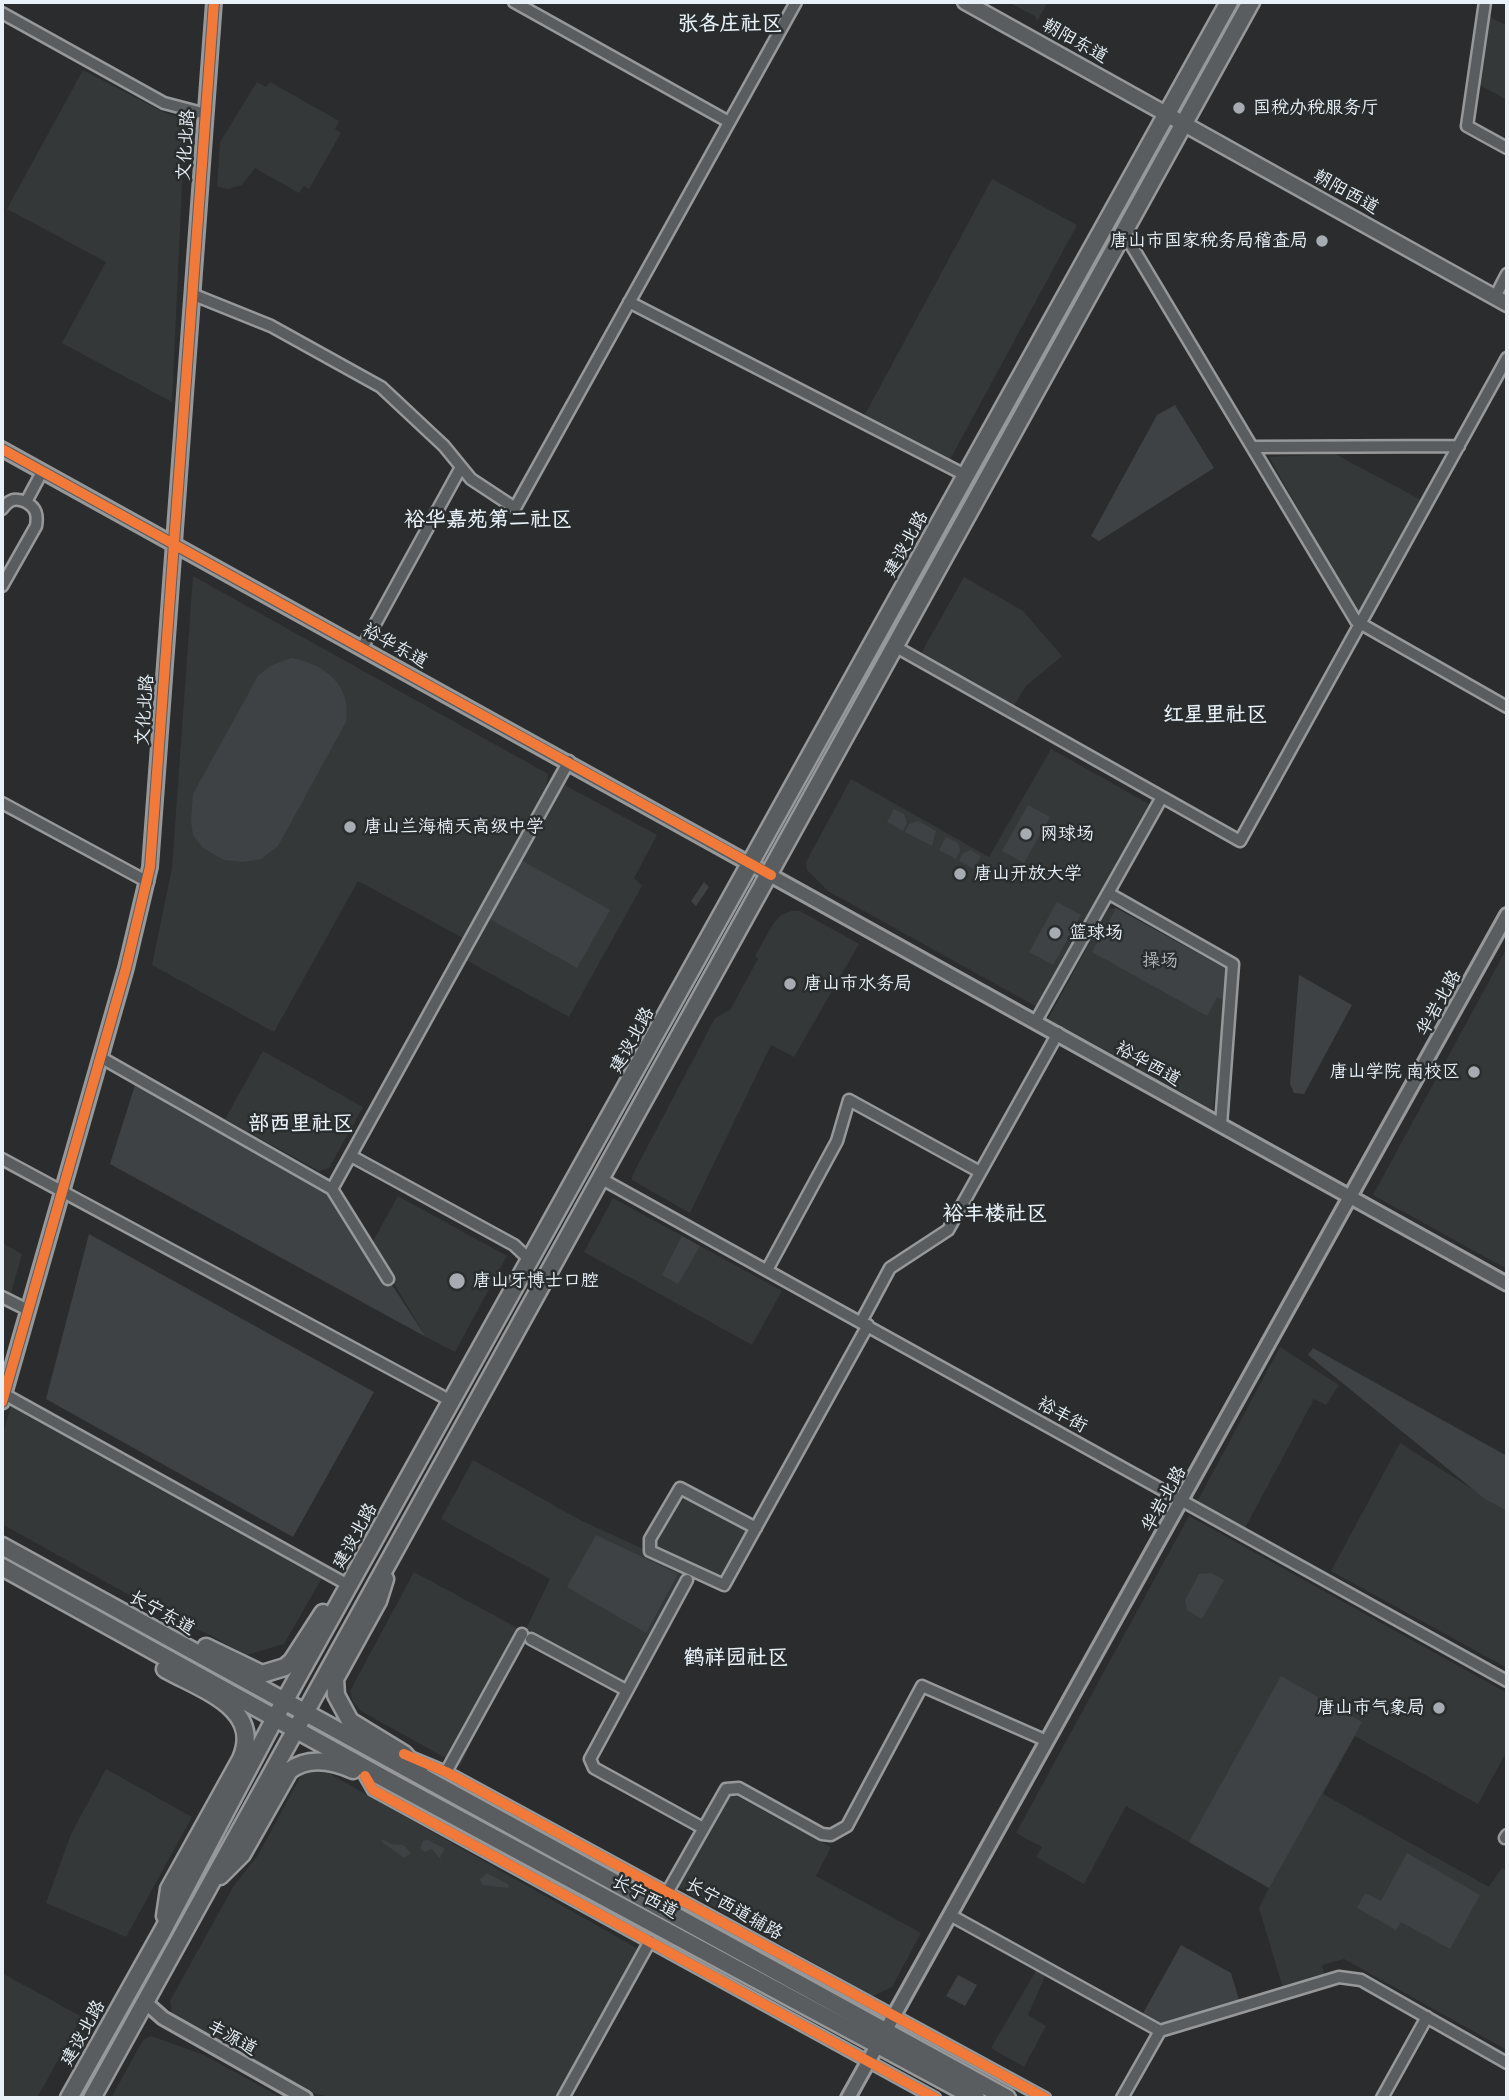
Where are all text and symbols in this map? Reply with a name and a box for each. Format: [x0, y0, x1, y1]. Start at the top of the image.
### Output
district label: 张各庄社区 [678, 11, 782, 37]
street label: 朝阳东道 [1038, 14, 1112, 68]
place label: 国税办税服务厅 [1253, 97, 1379, 119]
marker: 国税办税服务厅 [1231, 100, 1247, 116]
street label: 文化北路 [173, 108, 199, 182]
street label: 朝阳西道 [1309, 165, 1383, 219]
place label: 唐山市国家税务局稽查局 [1110, 230, 1308, 252]
marker: 唐山市国家税务局稽查局 [1314, 233, 1330, 249]
district label: 裕华嘉苑第二社区 [404, 507, 572, 533]
street label: 建设北路 [879, 507, 933, 581]
street label: 裕华东道 [358, 619, 432, 673]
street label: 文化北路 [132, 673, 158, 747]
district label: 红星里社区 [1163, 702, 1267, 728]
place label: 唐山兰海楠天高级中学 [364, 816, 544, 838]
marker: 唐山兰海楠天高级中学 [342, 819, 358, 835]
place label: 网球场 [1040, 823, 1094, 845]
marker: 网球场 [1018, 826, 1034, 842]
place label: 唐山开放大学 [974, 863, 1082, 885]
marker: 唐山开放大学 [952, 866, 968, 882]
place label: 篮球场 [1069, 922, 1123, 944]
marker: 篮球场 [1047, 925, 1063, 941]
park label: 操场 [1142, 950, 1178, 972]
street label: 华岩北路 [1412, 966, 1466, 1040]
place label: 唐山市水务局 [804, 973, 912, 995]
marker: 唐山市水务局 [782, 976, 798, 992]
street label: 建设北路 [605, 1003, 659, 1077]
street label: 裕华西道 [1111, 1037, 1185, 1091]
place label: 唐山学院 南校区 [1330, 1061, 1460, 1083]
marker: 唐山学院 南校区 [1466, 1064, 1482, 1080]
district label: 部西里社区 [249, 1111, 353, 1137]
district label: 裕丰楼社区 [943, 1201, 1047, 1227]
place label: 唐山牙博士口腔 [473, 1270, 599, 1292]
marker: 唐山牙博士口腔 [447, 1271, 467, 1291]
street label: 裕丰街 [1033, 1392, 1091, 1438]
street label: 华岩北路 [1137, 1462, 1191, 1536]
street label: 建设北路 [328, 1499, 382, 1573]
street label: 长宁东道 [125, 1586, 199, 1640]
district label: 鹤祥园社区 [684, 1645, 788, 1671]
place label: 唐山市气象局 [1317, 1697, 1425, 1719]
marker: 唐山市气象局 [1431, 1700, 1447, 1716]
street label: 长宁西道 [608, 1871, 682, 1923]
street label: 长宁西道辅路 [682, 1873, 786, 1945]
street label: 建设北路 [56, 1996, 110, 2070]
street label: 丰源道 [203, 2015, 261, 2061]

